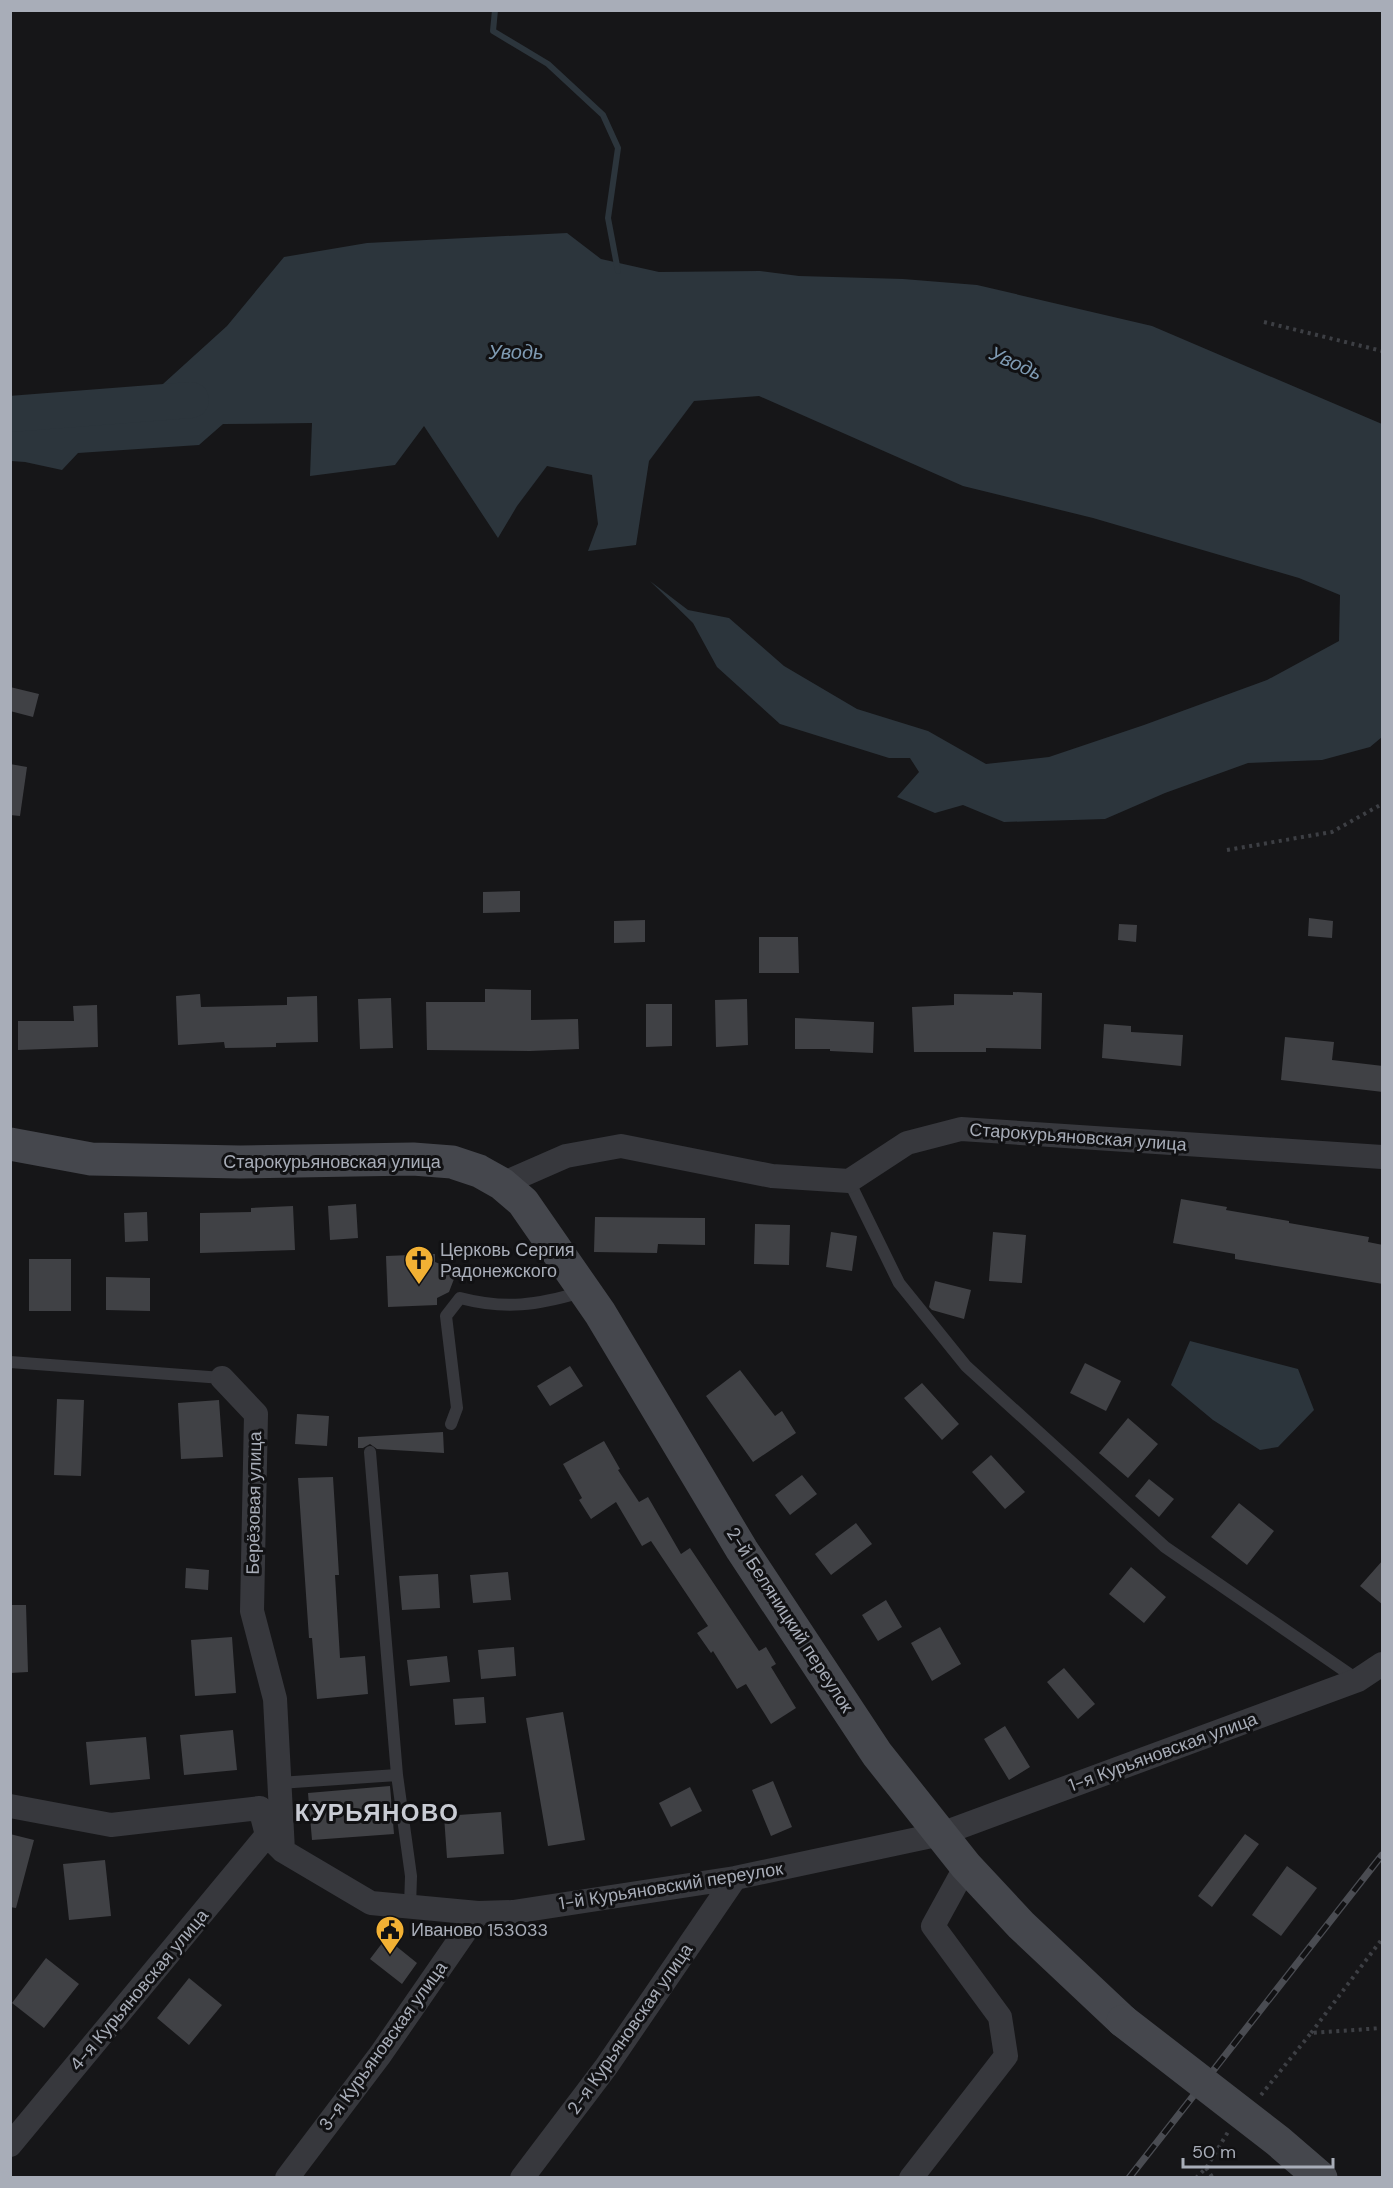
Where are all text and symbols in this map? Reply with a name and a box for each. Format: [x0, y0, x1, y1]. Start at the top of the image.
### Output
water label: Уводь [487, 339, 544, 365]
water label: Уводь [985, 340, 1046, 386]
street label: Старокурьяновская улица [969, 1117, 1188, 1157]
street label: Старокурьяновская улица [223, 1150, 442, 1174]
place label: Церковь Сергия Радонежского [440, 1238, 575, 1283]
church icon: Церковь Сергия Радонежского [403, 1244, 435, 1286]
street label: Берёзовая улица [241, 1430, 267, 1575]
street label: 2-й Беляницкий переулок [721, 1523, 859, 1717]
street label: 1-я Курьяновская улица [1065, 1706, 1261, 1797]
district label: КУРЬЯНОВО [295, 1797, 459, 1828]
street label: 1-й Курьяновский переулок [557, 1856, 785, 1916]
street label: 4-я Курьяновская улица [64, 1903, 214, 2076]
public building icon: Иваново 153033 [374, 1914, 406, 1956]
place label: Иваново 153033 [411, 1918, 548, 1942]
street label: 2-я Курьяновская улица [562, 1938, 699, 2119]
street label: 3-я Курьяновская улица [313, 1956, 453, 2136]
scale bar [1183, 2131, 1333, 2169]
text: 50 m [1192, 2140, 1236, 2164]

